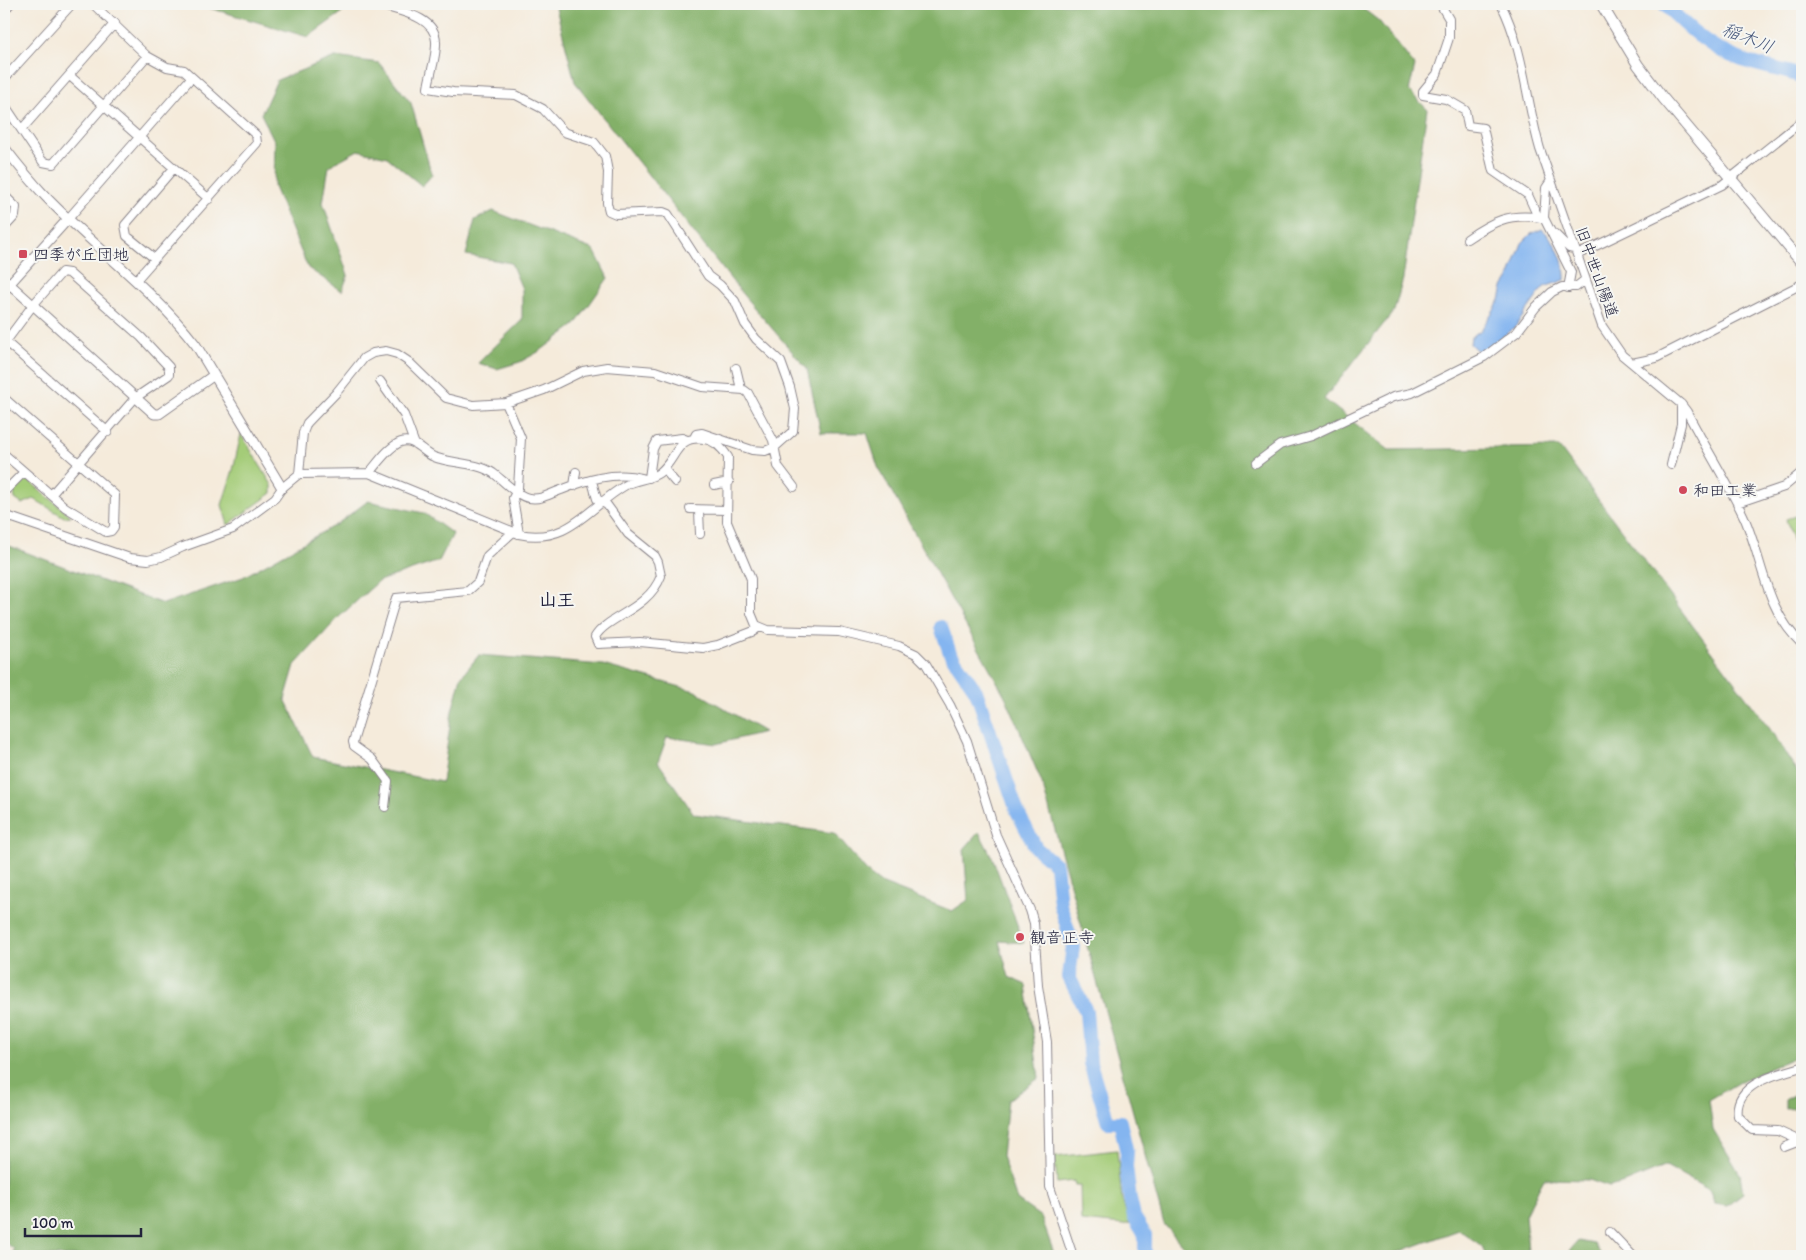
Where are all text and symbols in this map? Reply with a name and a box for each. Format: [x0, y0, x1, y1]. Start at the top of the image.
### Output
water label: 稲木川 [1719, 18, 1777, 58]
street label: 旧中世山陽道 [1572, 224, 1622, 320]
place label: 四季が丘団地 [33, 245, 129, 264]
marker: 四季が丘団地 [17, 248, 29, 260]
place label: 和田工業 [1693, 481, 1757, 500]
marker: 和田工業 [1677, 484, 1689, 496]
district label: 山王 [539, 589, 575, 611]
place label: 観音正寺 [1030, 928, 1094, 947]
marker: 観音正寺 [1014, 931, 1026, 943]
scale bar [25, 1205, 141, 1237]
text: 100 m [32, 1214, 74, 1232]

